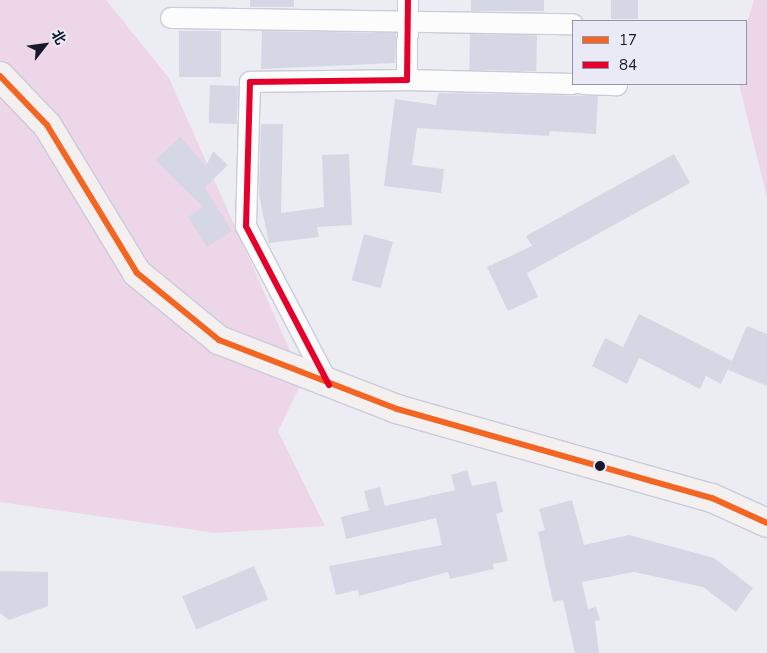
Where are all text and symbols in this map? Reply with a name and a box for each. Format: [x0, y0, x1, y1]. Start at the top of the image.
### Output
north arrow [20, 20, 70, 70]
legend [572, 20, 747, 85]
text: 北 [47, 26, 70, 48]
text: 17 [619, 30, 637, 50]
text: 84 [619, 55, 637, 75]
unlabelled marker [595, 461, 605, 471]

